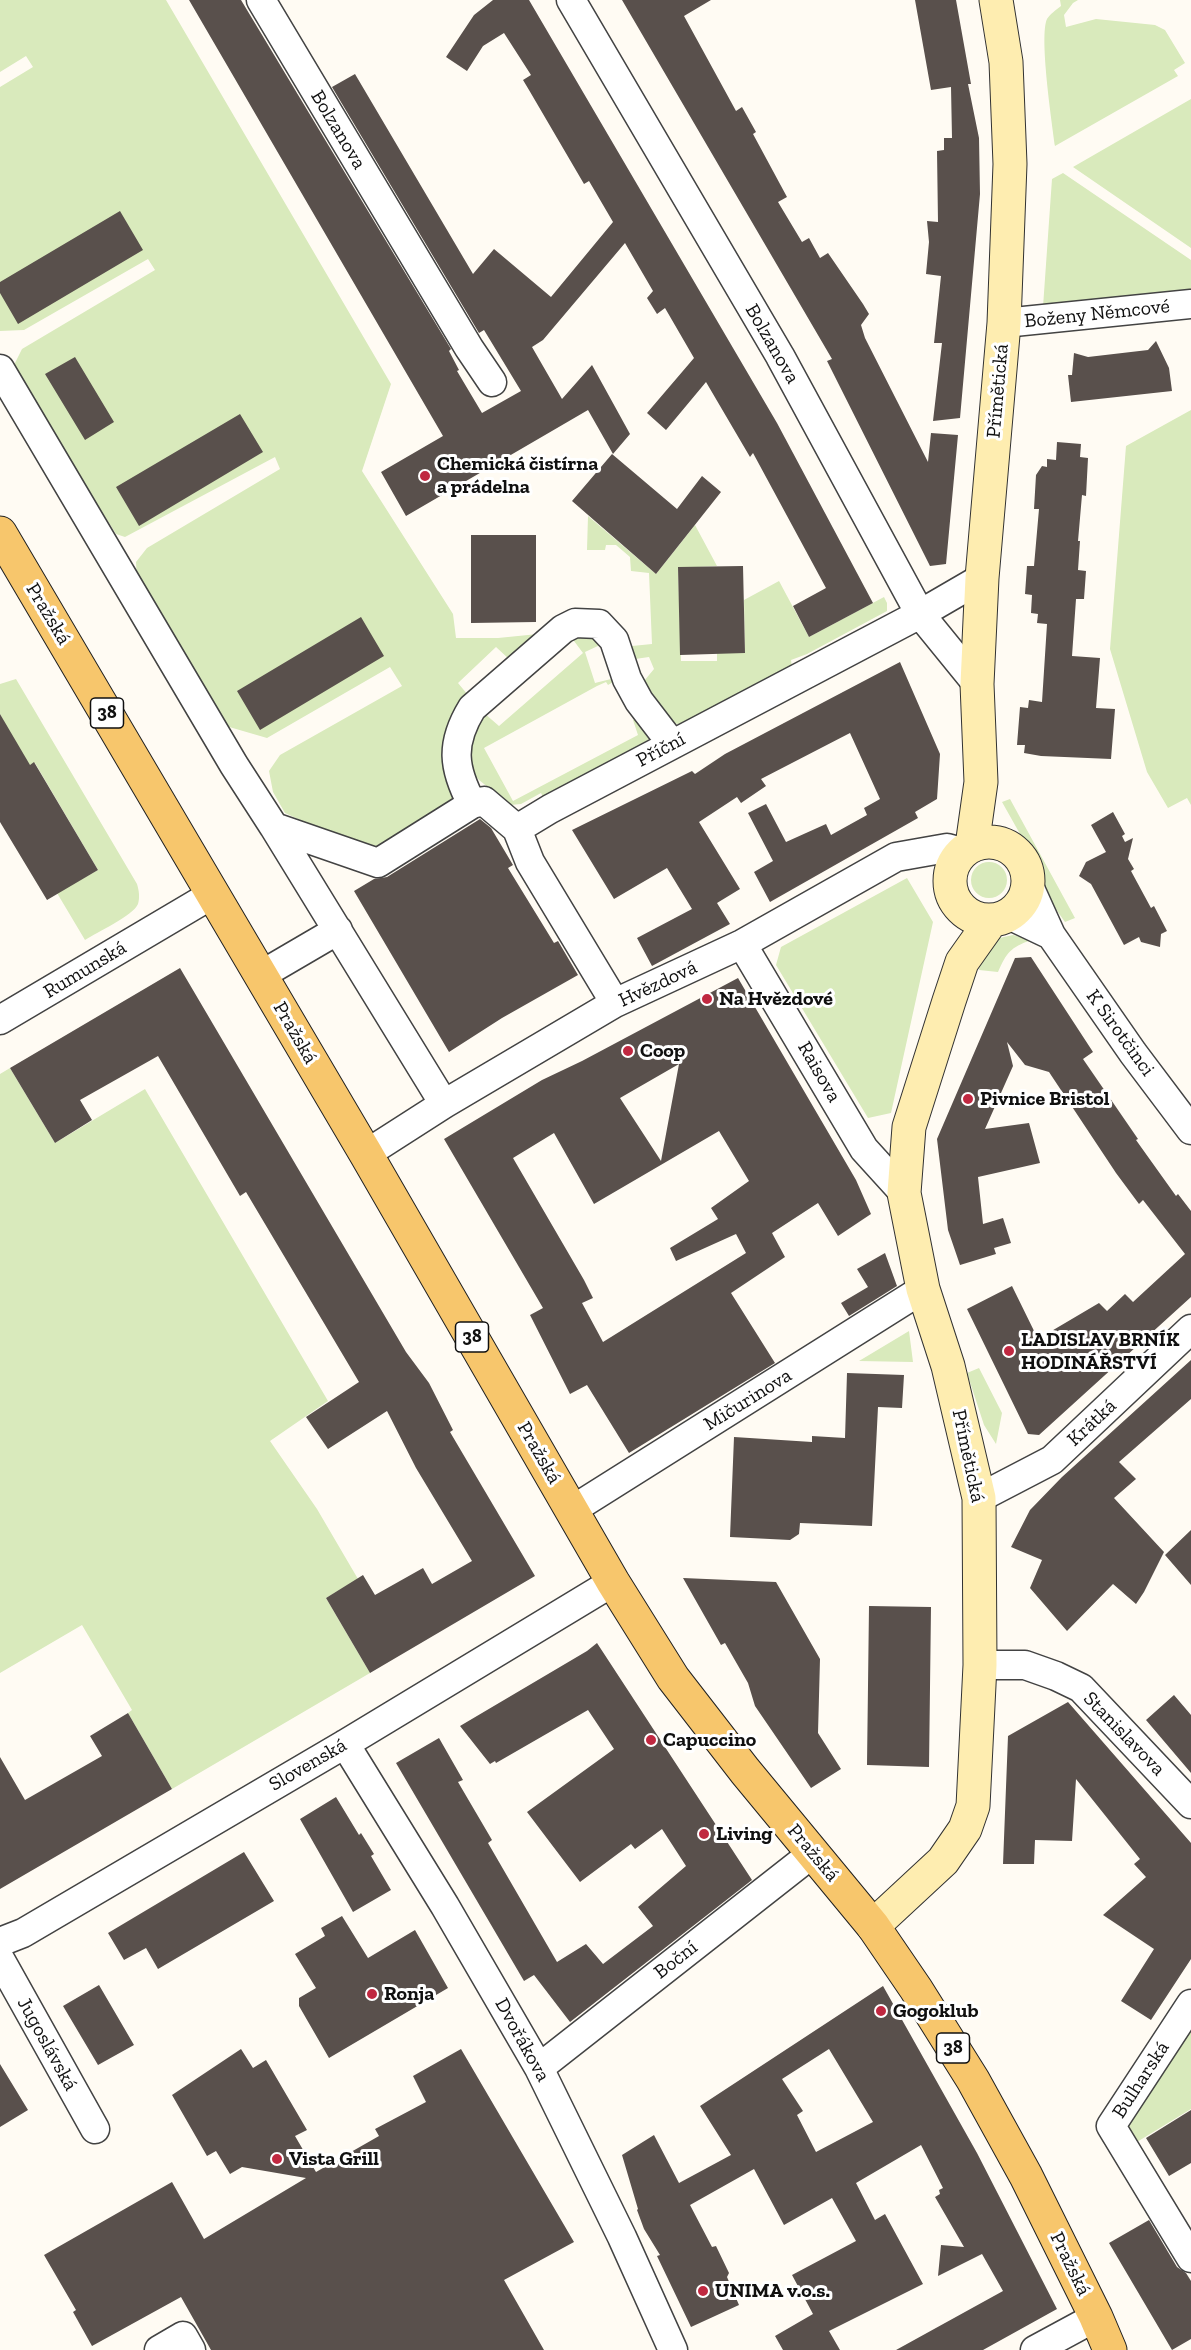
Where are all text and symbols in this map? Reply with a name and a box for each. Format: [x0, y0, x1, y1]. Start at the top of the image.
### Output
street label: Bolzanova [305, 86, 371, 174]
street label: Boženy Němcové [1023, 294, 1171, 334]
street label: Bolzanova [740, 300, 804, 388]
street label: Přímětická [982, 343, 1014, 439]
place label: Chemická čistírna a prádelna [437, 452, 598, 499]
marker: Chemická čistírna a prádelna [418, 469, 432, 483]
street label: Pražská [20, 579, 76, 649]
road number: 38 [90, 698, 124, 728]
street label: Příční [633, 727, 689, 773]
street label: Rumunská [39, 936, 131, 1004]
street label: Hvězdová [615, 955, 701, 1013]
street label: K Sirotčinci [1081, 985, 1159, 1081]
place label: Na Hvězdové [719, 987, 833, 1011]
marker: Na Hvězdové [700, 992, 714, 1006]
street label: Pražská [268, 998, 322, 1068]
street label: Raisova [792, 1037, 846, 1107]
place label: Coop [640, 1039, 685, 1063]
marker: Coop [621, 1044, 635, 1058]
place label: Pivnice Bristol [980, 1087, 1109, 1111]
marker: Pivnice Bristol [961, 1092, 975, 1106]
road number: 38 [456, 1322, 488, 1352]
place label: LADISLAV BRNÍK HODINÁŘSTVÍ [1021, 1328, 1179, 1375]
marker: LADISLAV BRNÍK HODINÁŘSTVÍ [1002, 1344, 1016, 1358]
street label: Mičurinova [700, 1364, 796, 1436]
street label: Krátká [1062, 1394, 1122, 1452]
street label: Přímětická [946, 1407, 990, 1505]
street label: Pražská [512, 1418, 566, 1488]
street label: Stanislavova [1078, 1687, 1170, 1781]
place label: Capuccino [663, 1728, 756, 1752]
street label: Slovenská [265, 1733, 351, 1797]
marker: Capuccino [644, 1733, 658, 1747]
street label: Pražská [782, 1819, 844, 1887]
place label: Living [716, 1822, 773, 1846]
marker: Living [697, 1827, 711, 1841]
street label: Boční [649, 1936, 703, 1984]
place label: Ronja [384, 1982, 434, 2006]
marker: Ronja [365, 1987, 379, 2001]
street label: Jugoslávská [11, 1993, 83, 2095]
street label: Dvořákova [489, 1994, 555, 2086]
place label: Gogoklub [893, 1999, 978, 2023]
marker: Gogoklub [874, 2004, 888, 2018]
road number: 38 [936, 2033, 970, 2063]
street label: Bulharská [1107, 2037, 1175, 2123]
place label: Vista Grill [289, 2147, 379, 2171]
marker: Vista Grill [270, 2152, 284, 2166]
street label: Pražská [1044, 2228, 1096, 2300]
place label: UNIMA v.o.s. [715, 2279, 830, 2303]
marker: UNIMA v.o.s. [696, 2284, 710, 2298]

